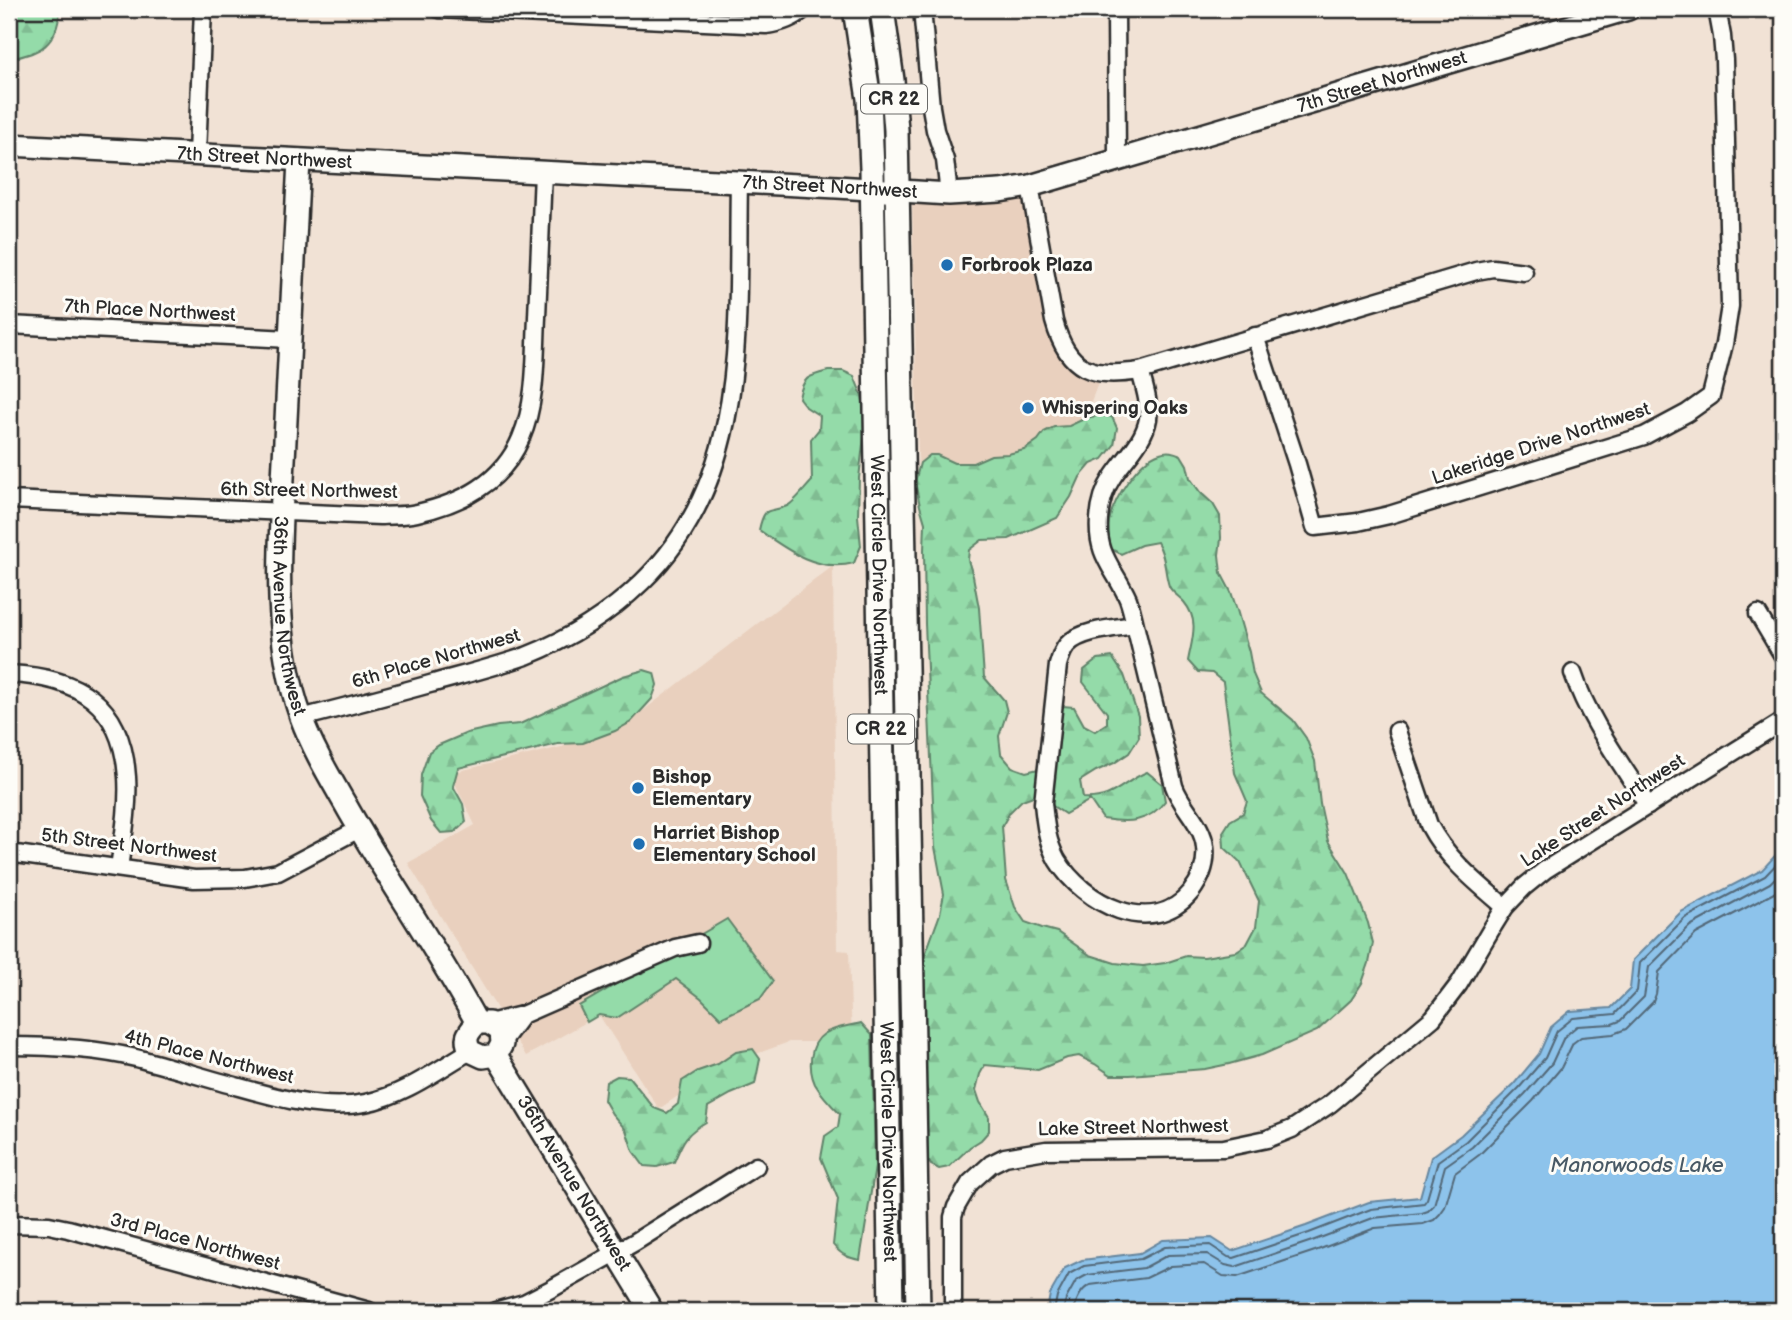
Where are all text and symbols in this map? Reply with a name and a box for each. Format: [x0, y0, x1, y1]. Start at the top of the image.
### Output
street label: 7th Street Northwest [1295, 46, 1470, 118]
road number: CR 22 [861, 84, 927, 114]
street label: 7th Street Northwest [177, 142, 353, 174]
street label: 7th Street Northwest [742, 171, 918, 204]
place label: Forbrook Plaza [961, 254, 1093, 277]
marker: Forbrook Plaza [939, 257, 955, 273]
street label: 7th Place Northwest [64, 295, 236, 327]
place label: Whispering Oaks [1042, 397, 1188, 420]
street label: Lakeridge Drive Northwest [1429, 398, 1653, 490]
marker: Whispering Oaks [1020, 400, 1036, 416]
street label: West Circle Drive Northwest [865, 454, 892, 695]
street label: 6th Street Northwest [220, 478, 398, 504]
street label: 36th Avenue Northwest [268, 515, 311, 719]
street label: 6th Place Northwest [349, 624, 523, 694]
road number: CR 22 [848, 714, 914, 744]
street label: Lake Street Northwest [1517, 749, 1689, 873]
place label: Bishop Elementary [652, 766, 752, 811]
marker: Bishop Elementary [630, 780, 646, 796]
place label: Harriet Bishop Elementary School [653, 822, 816, 867]
street label: 5th Street Northwest [40, 824, 218, 868]
marker: Harriet Bishop Elementary School [631, 836, 647, 852]
street label: West Circle Drive Northwest [875, 1021, 902, 1262]
street label: 4th Place Northwest [122, 1025, 296, 1089]
street label: 36th Avenue Northwest [512, 1091, 636, 1275]
street label: Lake Street Northwest [1037, 1115, 1229, 1141]
water label: Manorwoods Lake [1550, 1153, 1724, 1178]
street label: 3rd Place Northwest [108, 1208, 283, 1276]

